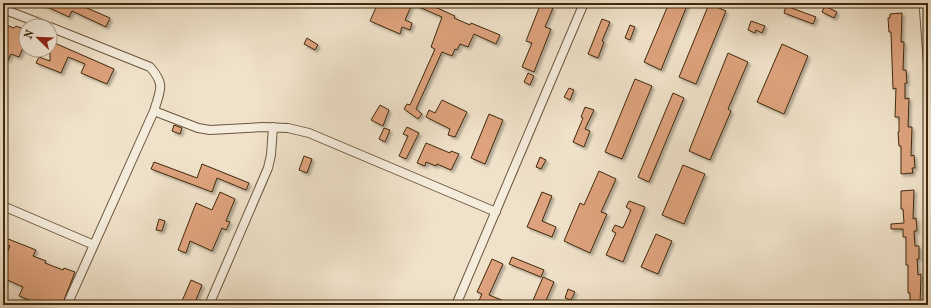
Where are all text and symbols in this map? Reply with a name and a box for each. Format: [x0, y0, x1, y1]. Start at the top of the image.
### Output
north arrow [18, 18, 58, 58]
text: N [22, 27, 37, 41]

